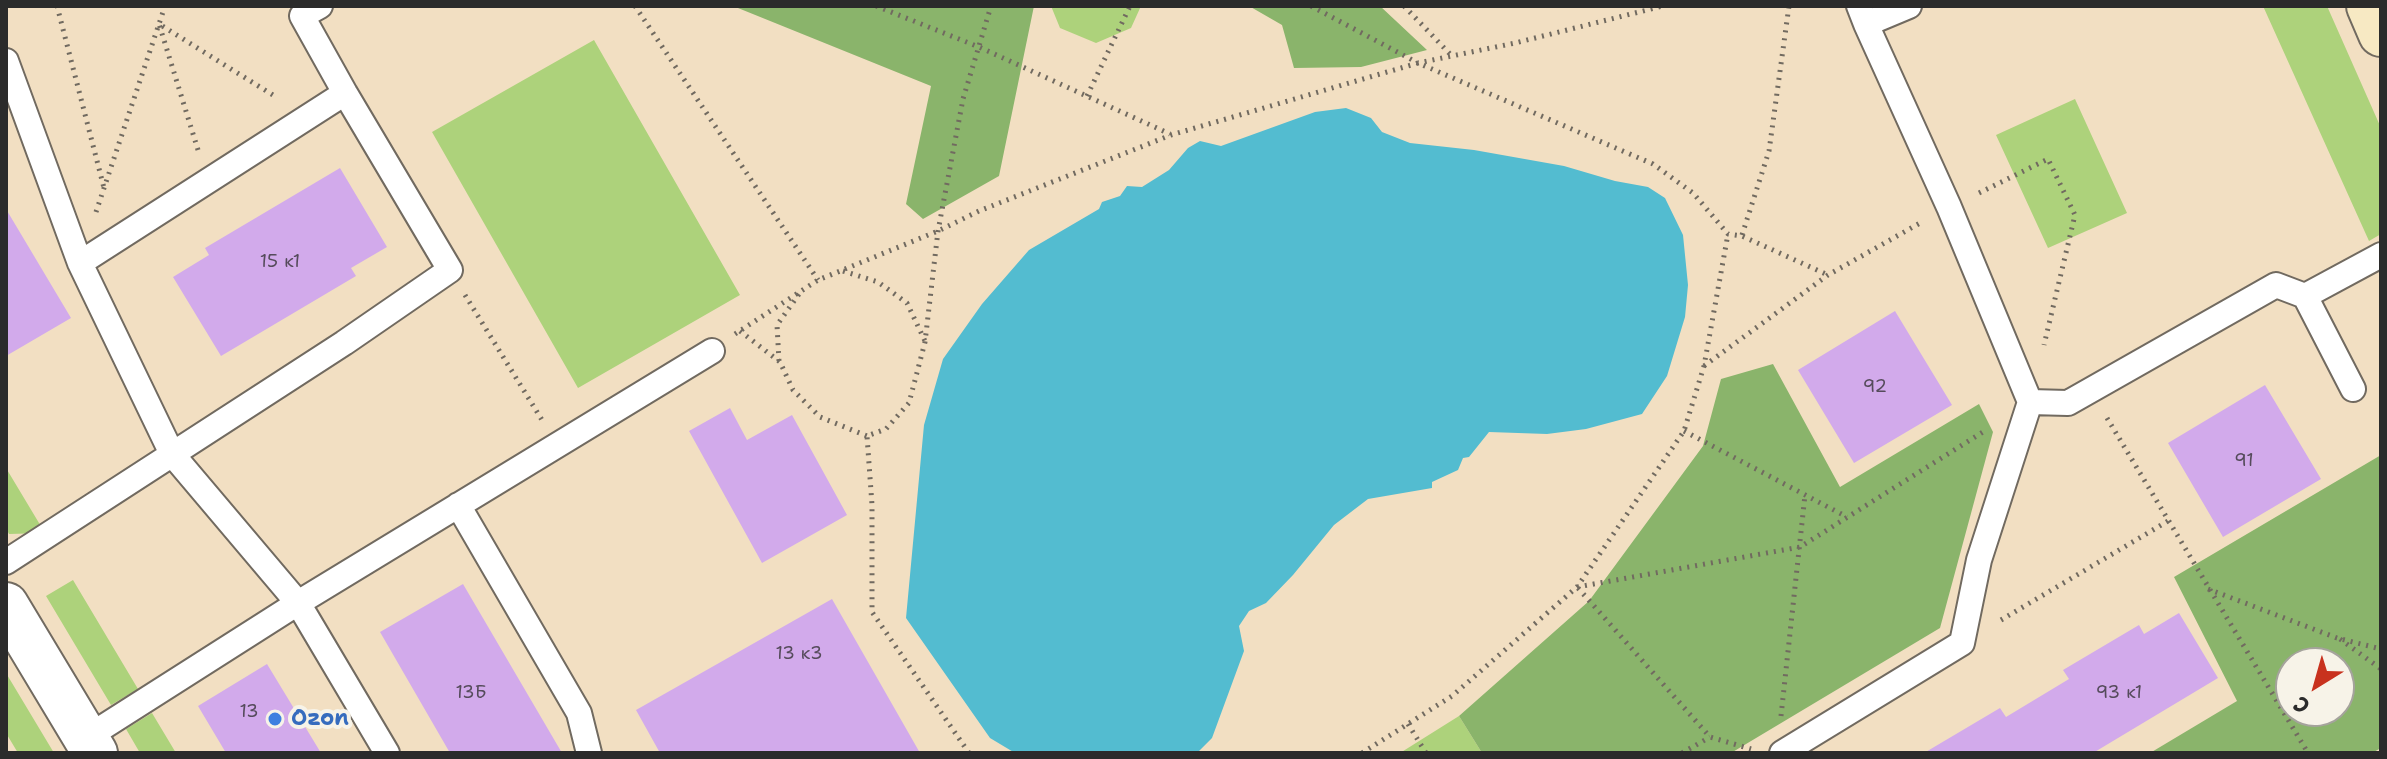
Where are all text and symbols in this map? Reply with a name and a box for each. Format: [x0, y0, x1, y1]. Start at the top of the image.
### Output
house number: 15 к1 [260, 251, 300, 273]
house number: 92 [1863, 376, 1887, 398]
house number: 91 [2234, 450, 2254, 472]
house number: 13 к3 [775, 643, 823, 665]
north arrow [2275, 647, 2355, 727]
house number: 13Б [455, 682, 487, 704]
house number: 93 к1 [2096, 682, 2142, 704]
text: С [2287, 689, 2316, 721]
house number: 13 [239, 701, 259, 723]
place label: Ozon [291, 706, 349, 732]
marker: Ozon [266, 710, 284, 728]

